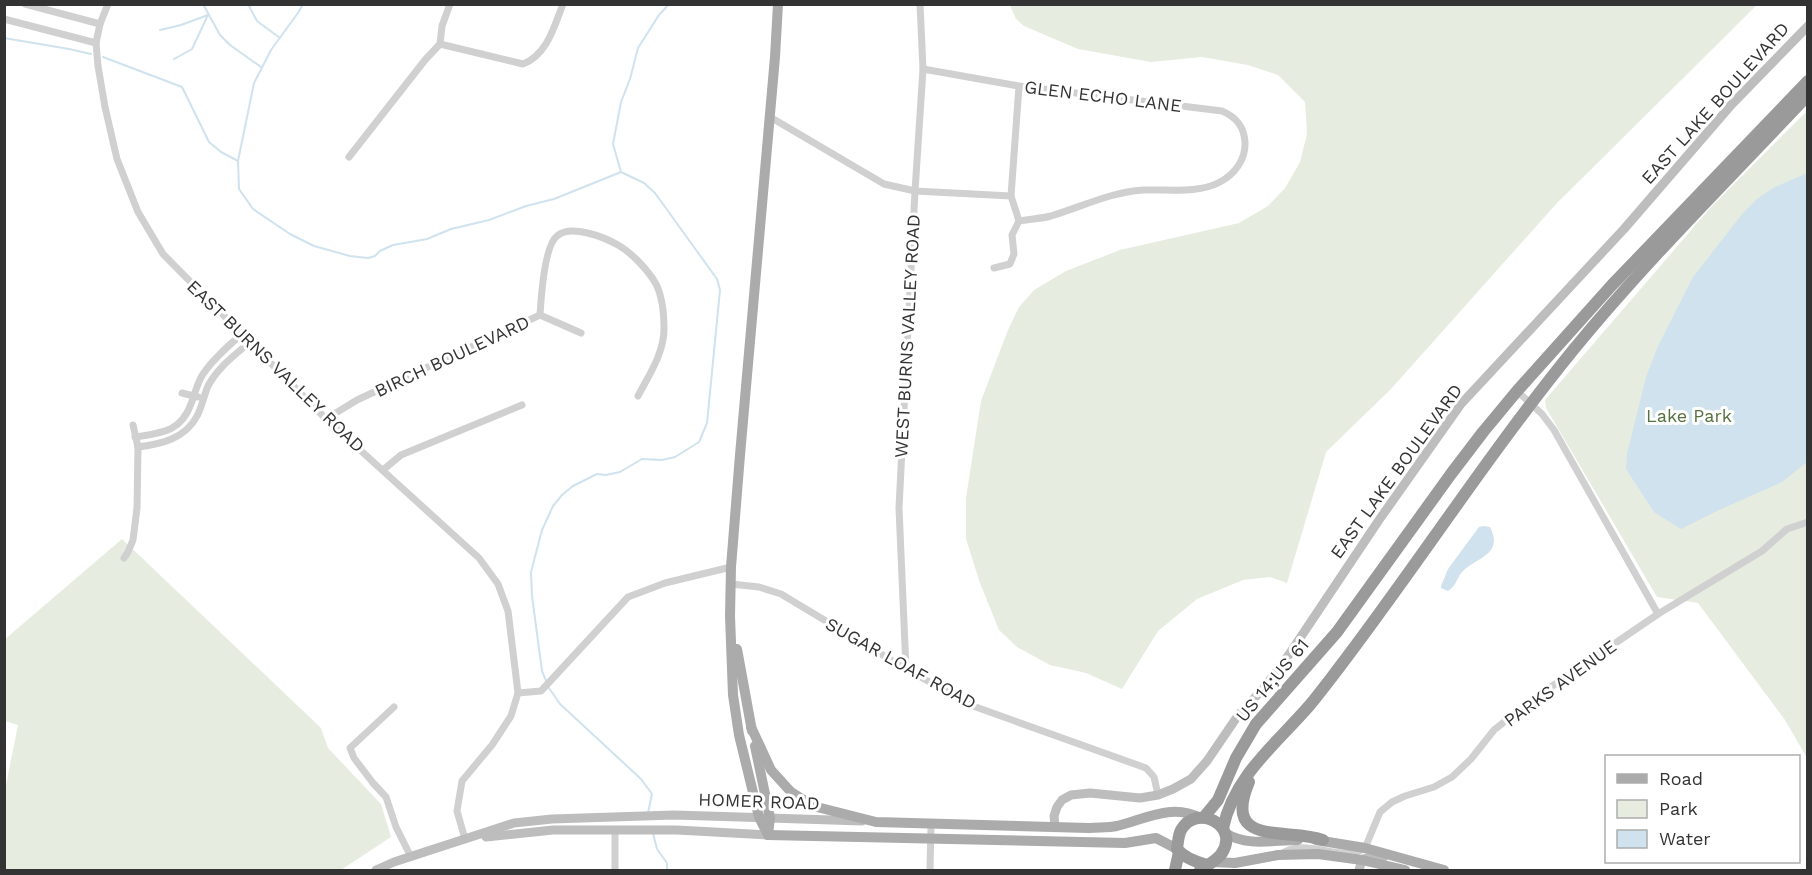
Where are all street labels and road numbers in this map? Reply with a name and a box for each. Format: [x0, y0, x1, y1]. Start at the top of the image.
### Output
street label: EAST LAKE BOULEVARD [1637, 18, 1793, 188]
street label: GLEN ECHO LANE [1023, 76, 1183, 116]
street label: WEST BURNS VALLEY ROAD [890, 214, 924, 458]
street label: EAST BURNS VALLEY ROAD [183, 276, 369, 456]
street label: BIRCH BOULEVARD [371, 311, 533, 401]
street label: EAST LAKE BOULEVARD [1326, 380, 1466, 562]
street label: SUGAR LOAF ROAD [822, 613, 980, 713]
street label: US 14;US 61 [1231, 634, 1313, 726]
street label: PARKS AVENUE [1500, 635, 1620, 731]
street label: HOMER ROAD [698, 788, 820, 814]

